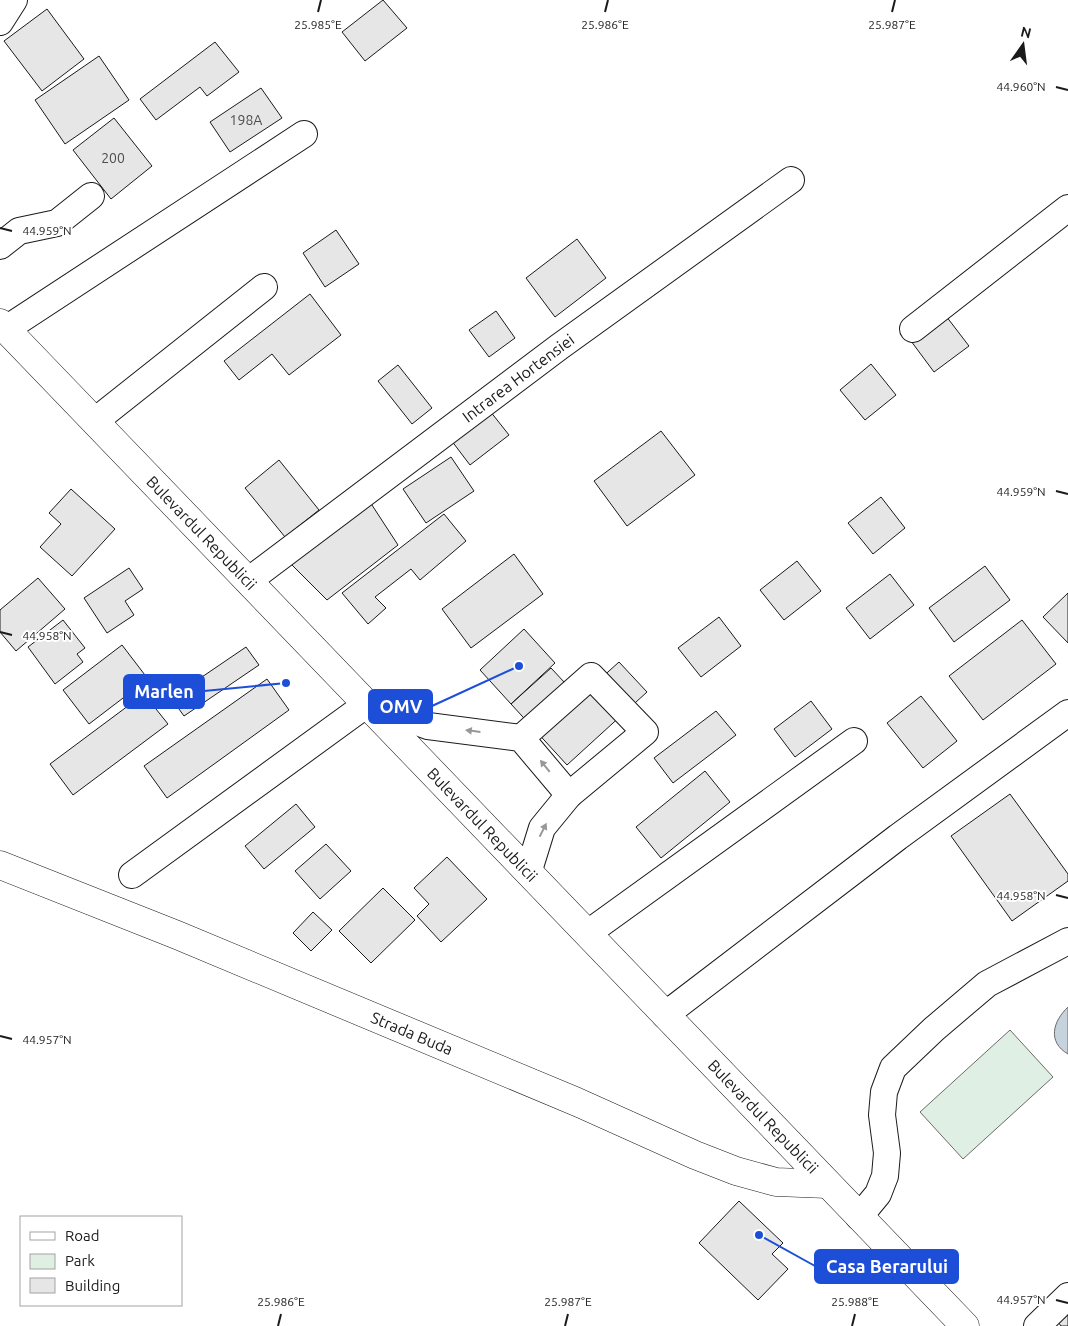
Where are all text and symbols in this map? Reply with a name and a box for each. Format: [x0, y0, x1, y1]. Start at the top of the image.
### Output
text: 25.985°E [294, 18, 342, 31]
text: 25.986°E [581, 18, 629, 31]
text: 25.987°E [868, 18, 916, 31]
north arrow [998, 20, 1048, 70]
text: N [1019, 23, 1033, 41]
text: 44.960°N [996, 80, 1046, 93]
house number: 198A [230, 112, 262, 128]
house number: 200 [101, 150, 125, 166]
text: 44.959°N [22, 224, 72, 237]
street label: Intrarea Hortensiei [459, 330, 578, 426]
street label: Bulevardul Republicii [143, 472, 261, 593]
text: 44.959°N [996, 485, 1046, 498]
text: 44.958°N [22, 629, 72, 642]
callout: Marlen [124, 675, 204, 708]
text: Marlen [134, 681, 194, 701]
callout: OMV [369, 690, 432, 723]
text: OMV [380, 696, 423, 716]
one-way arrow [465, 727, 481, 735]
one-way arrow [540, 760, 551, 773]
street label: Bulevardul Republicii [424, 764, 541, 885]
one-way arrow [539, 822, 547, 837]
text: 44.958°N [996, 889, 1046, 902]
street label: Strada Buda [368, 1008, 456, 1058]
text: 44.957°N [22, 1033, 72, 1046]
street label: Bulevardul Republicii [705, 1056, 822, 1177]
legend [20, 1216, 182, 1306]
text: Road [65, 1227, 100, 1244]
callout: Casa Berarului [815, 1250, 958, 1283]
text: Park [65, 1252, 95, 1269]
text: Casa Berarului [826, 1256, 948, 1276]
text: Building [65, 1277, 120, 1294]
text: 44.957°N [996, 1293, 1046, 1306]
text: 25.986°E [257, 1295, 305, 1308]
text: 25.987°E [544, 1295, 592, 1308]
text: 25.988°E [831, 1295, 879, 1308]

